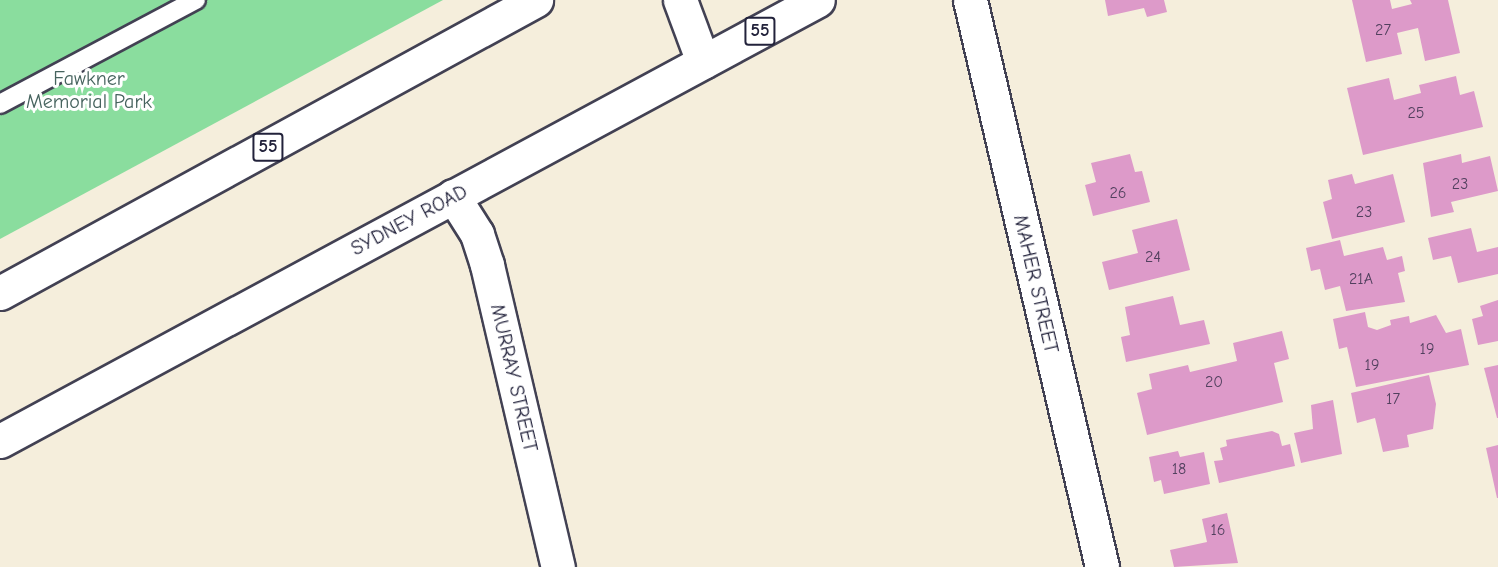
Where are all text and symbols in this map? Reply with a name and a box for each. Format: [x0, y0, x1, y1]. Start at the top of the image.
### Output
road number: 55 [744, 16, 777, 46]
house number: 27 [1375, 20, 1391, 40]
park label: Fawkner Memorial Park [26, 66, 152, 113]
house number: 25 [1407, 103, 1425, 123]
road number: 55 [252, 132, 284, 162]
house number: 23 [1452, 174, 1468, 194]
street label: SYDNEY ROAD [347, 179, 471, 261]
house number: 26 [1109, 183, 1127, 203]
house number: 23 [1356, 202, 1372, 222]
street label: MAHER STREET [1008, 212, 1064, 356]
house number: 24 [1145, 247, 1161, 267]
house number: 21A [1349, 269, 1373, 289]
street label: MURRAY STREET [485, 302, 543, 454]
house number: 19 [1420, 339, 1434, 359]
house number: 19 [1365, 355, 1379, 375]
house number: 20 [1205, 372, 1223, 392]
house number: 17 [1386, 389, 1400, 409]
house number: 18 [1172, 459, 1186, 479]
house number: 16 [1210, 520, 1226, 540]

